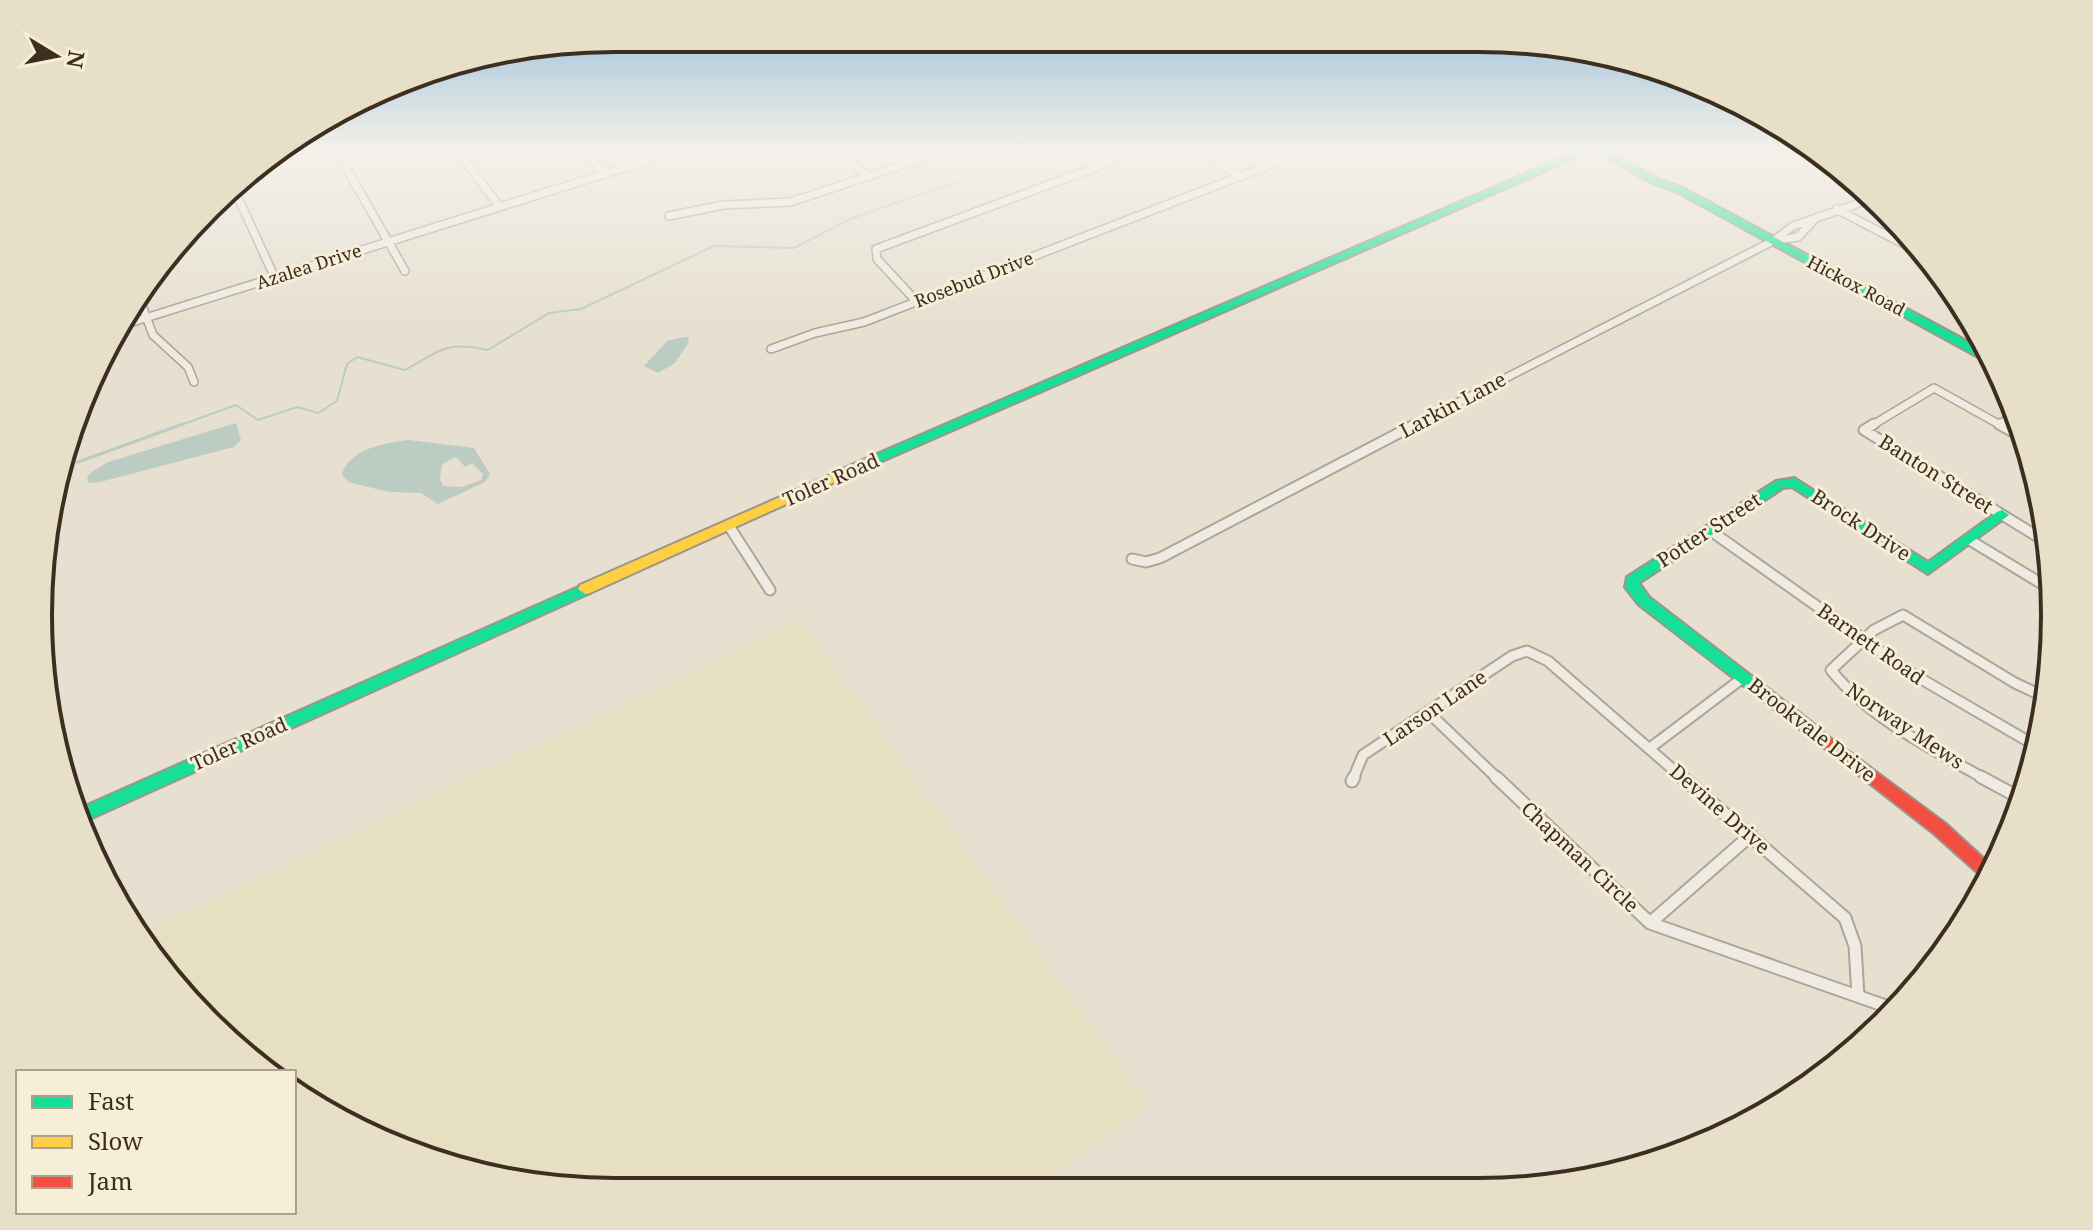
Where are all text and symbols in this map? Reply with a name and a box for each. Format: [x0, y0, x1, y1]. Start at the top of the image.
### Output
north arrow [16, 16, 96, 96]
text: N [60, 49, 93, 71]
street label: Azalea Drive [253, 238, 364, 294]
street label: Rosebud Drive [911, 245, 1037, 313]
street label: Hickox Road [1803, 249, 1910, 321]
street label: Larkin Lane [1395, 365, 1511, 444]
street label: Banton Street [1874, 428, 1998, 519]
street label: Toler Road [778, 446, 883, 513]
street label: Brock Drive [1806, 482, 1916, 567]
street label: Potter Street [1652, 486, 1766, 573]
street label: Barnett Road [1812, 597, 1930, 690]
street label: Larson Lane [1378, 663, 1492, 752]
street label: Brookvale Drive [1743, 671, 1882, 788]
street label: Norway Mews [1841, 676, 1969, 775]
street label: Toler Road [186, 710, 291, 777]
street label: Devine Drive [1664, 758, 1776, 860]
street label: Chapman Circle [1516, 795, 1645, 918]
legend [16, 1070, 296, 1214]
text: Fast [88, 1084, 134, 1117]
text: Slow [88, 1124, 143, 1157]
text: Jam [87, 1164, 133, 1197]

